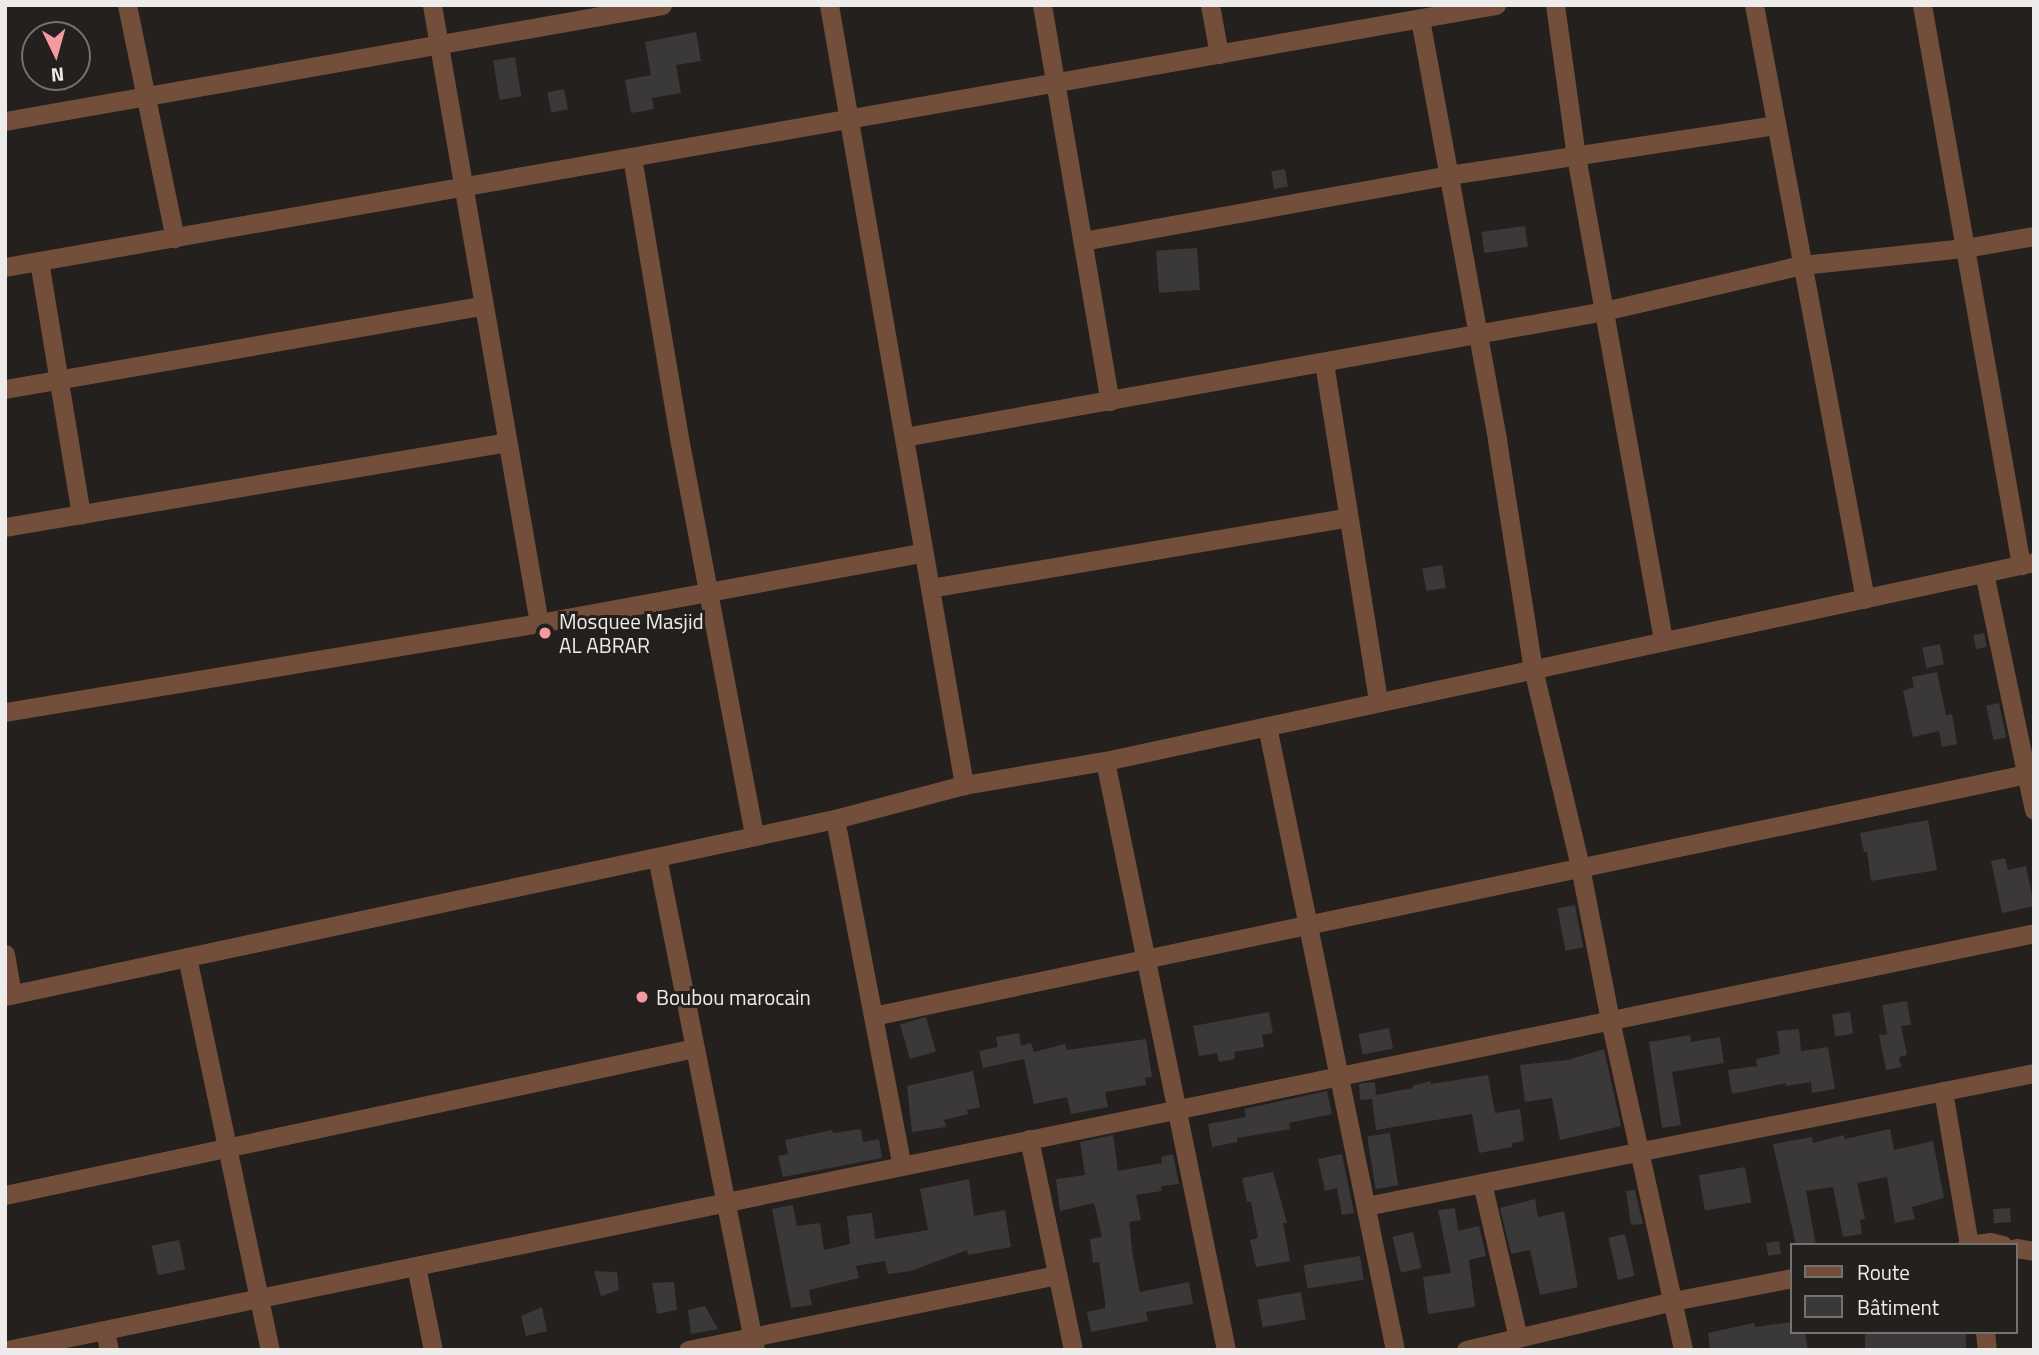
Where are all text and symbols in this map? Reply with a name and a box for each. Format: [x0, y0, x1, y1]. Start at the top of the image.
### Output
north arrow [21, 21, 91, 91]
text: N [50, 60, 66, 90]
place label: Mosquee Masjid AL ABRAR [559, 608, 704, 658]
marker: Mosquee Masjid AL ABRAR [537, 625, 553, 641]
place label: Boubou marocain [656, 984, 811, 1010]
marker: Boubou marocain [634, 989, 650, 1005]
legend [1790, 1243, 2018, 1334]
text: Route [1857, 1256, 1910, 1288]
text: Bâtiment [1857, 1291, 1939, 1323]

